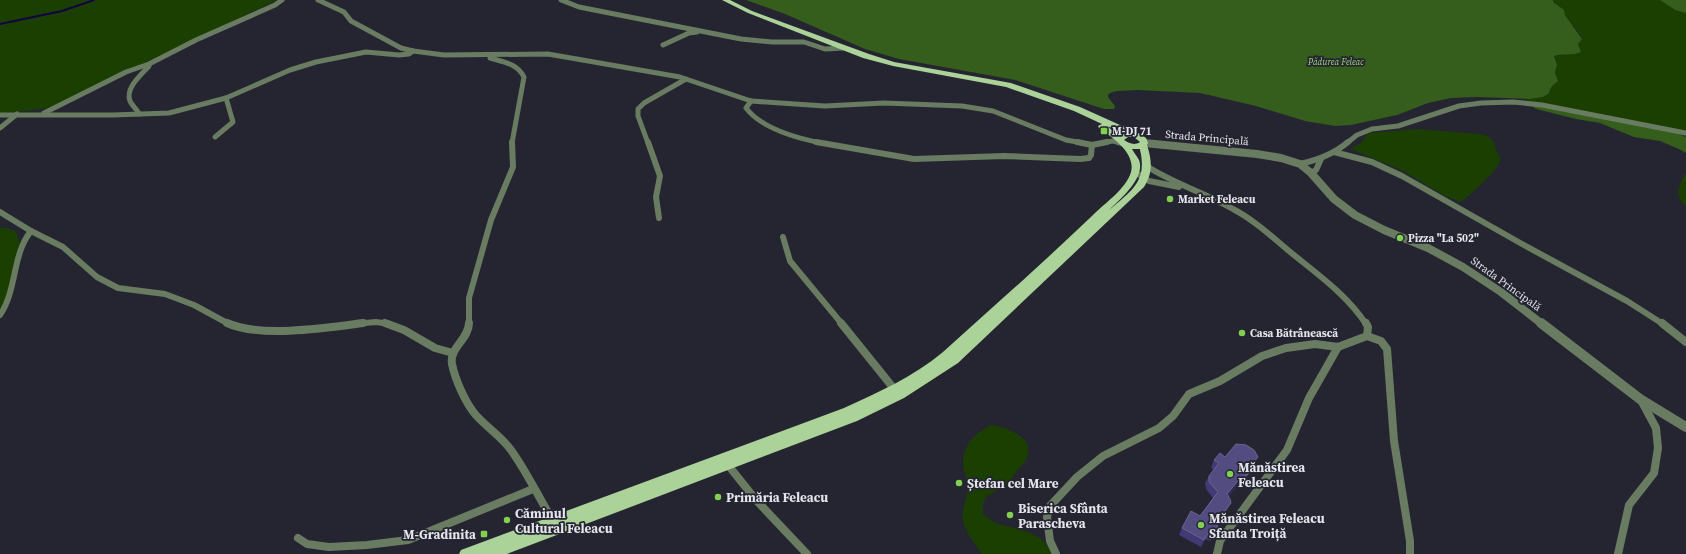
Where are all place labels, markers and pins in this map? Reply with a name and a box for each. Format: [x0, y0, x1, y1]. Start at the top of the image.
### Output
place label: M-DJ 71 [1112, 124, 1152, 139]
marker: M-DJ 71 [1099, 126, 1109, 136]
place label: Market Feleacu [1178, 192, 1256, 207]
marker: Market Feleacu [1165, 194, 1175, 204]
place label: Pizza "La 502" [1408, 231, 1479, 246]
marker: Pizza "La 502" [1395, 233, 1405, 243]
place label: Casa Bătrânească [1250, 326, 1338, 341]
marker: Casa Bătrânească [1237, 328, 1247, 338]
place label: Mănăstirea Feleacu [1238, 459, 1305, 491]
marker: Mănăstirea Feleacu [1225, 469, 1235, 479]
place label: Ștefan cel Mare [967, 475, 1059, 492]
marker: Ștefan cel Mare [954, 478, 964, 488]
place label: Primăria Feleacu [726, 489, 828, 506]
marker: Primăria Feleacu [713, 492, 723, 502]
place label: Biserica Sfânta Parascheva [1018, 500, 1108, 532]
place label: Căminul Cultural Feleacu [515, 505, 613, 537]
marker: Biserica Sfânta Parascheva [1005, 510, 1015, 520]
place label: Mănăstirea Feleacu Sfanta Troiță [1209, 510, 1325, 542]
marker: Căminul Cultural Feleacu [502, 515, 512, 525]
marker: Mănăstirea Feleacu Sfanta Troiță [1196, 520, 1206, 530]
place label: M-Gradinita [403, 526, 476, 543]
marker: M-Gradinita [479, 529, 489, 539]

